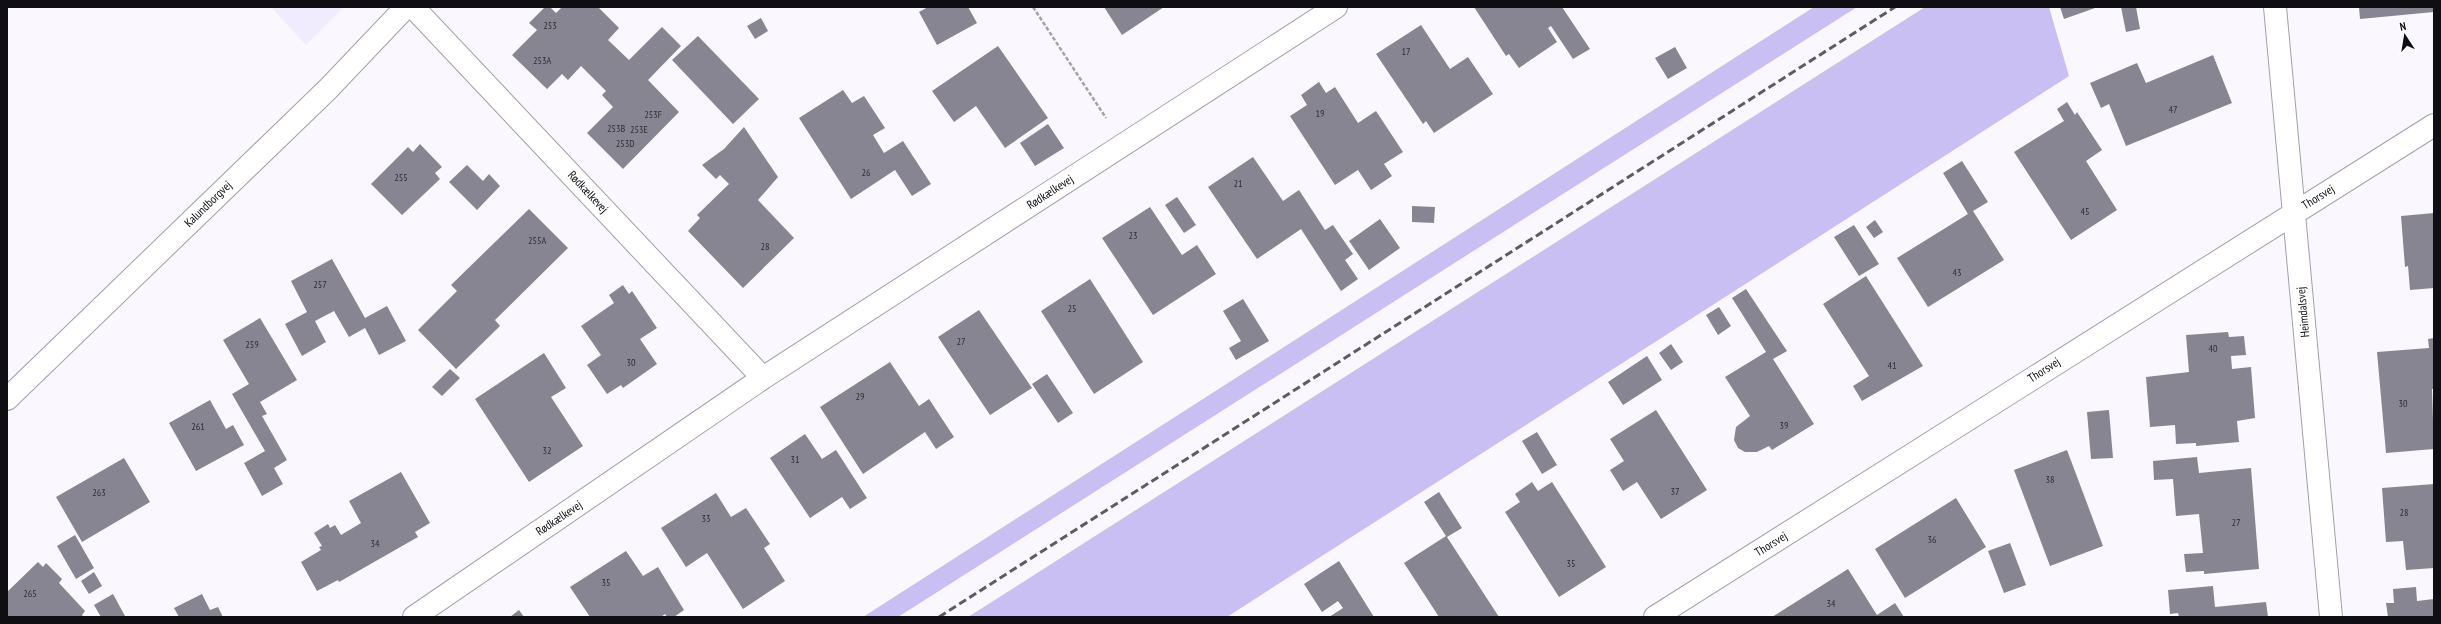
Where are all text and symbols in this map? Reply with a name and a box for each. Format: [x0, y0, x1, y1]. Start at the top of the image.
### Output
north arrow [2385, 16, 2425, 56]
house number: 253 [543, 19, 557, 32]
text: N [2399, 19, 2407, 34]
house number: 17 [1402, 45, 1411, 58]
house number: 253A [533, 54, 551, 67]
house number: 47 [2169, 103, 2178, 116]
house number: 19 [1316, 107, 1325, 120]
house number: 253F [644, 108, 662, 121]
house number: 253B [607, 122, 625, 135]
house number: 253E [630, 123, 648, 136]
house number: 253D [616, 137, 634, 150]
house number: 26 [862, 166, 871, 179]
street label: Rødkælkevej [565, 167, 612, 216]
house number: 255 [394, 171, 408, 184]
street label: Rødkælkevej [1024, 171, 1076, 212]
street label: Kalundborgvej [181, 177, 234, 230]
house number: 21 [1234, 177, 1243, 190]
street label: Thorsvej [2299, 181, 2337, 212]
house number: 45 [2081, 205, 2090, 218]
house number: 23 [1129, 229, 1138, 242]
house number: 255A [528, 234, 546, 247]
house number: 28 [761, 240, 770, 253]
house number: 43 [1953, 266, 1962, 279]
house number: 257 [313, 278, 327, 291]
street label: Heimdalsvej [2293, 286, 2312, 338]
house number: 25 [1068, 302, 1077, 315]
house number: 27 [957, 335, 966, 348]
house number: 259 [245, 338, 259, 351]
house number: 40 [2209, 342, 2218, 355]
street label: Thorsvej [2025, 354, 2063, 386]
house number: 30 [627, 356, 636, 369]
house number: 41 [1888, 359, 1897, 372]
house number: 29 [856, 390, 865, 403]
house number: 30 [2399, 397, 2408, 410]
house number: 39 [1780, 419, 1789, 432]
house number: 261 [191, 420, 205, 433]
house number: 32 [543, 444, 552, 457]
house number: 31 [791, 453, 800, 466]
house number: 38 [2046, 473, 2055, 486]
house number: 37 [1671, 485, 1680, 498]
house number: 263 [92, 486, 106, 499]
street label: Rødkælkevej [533, 497, 585, 538]
house number: 28 [2400, 506, 2409, 519]
house number: 33 [702, 512, 711, 525]
house number: 27 [2232, 516, 2241, 529]
street label: Thorsvej [1752, 528, 1790, 559]
house number: 36 [1928, 533, 1937, 546]
house number: 34 [371, 537, 380, 550]
house number: 35 [1567, 557, 1576, 570]
house number: 35 [602, 576, 611, 589]
house number: 265 [23, 587, 37, 600]
house number: 34 [1827, 597, 1836, 610]

